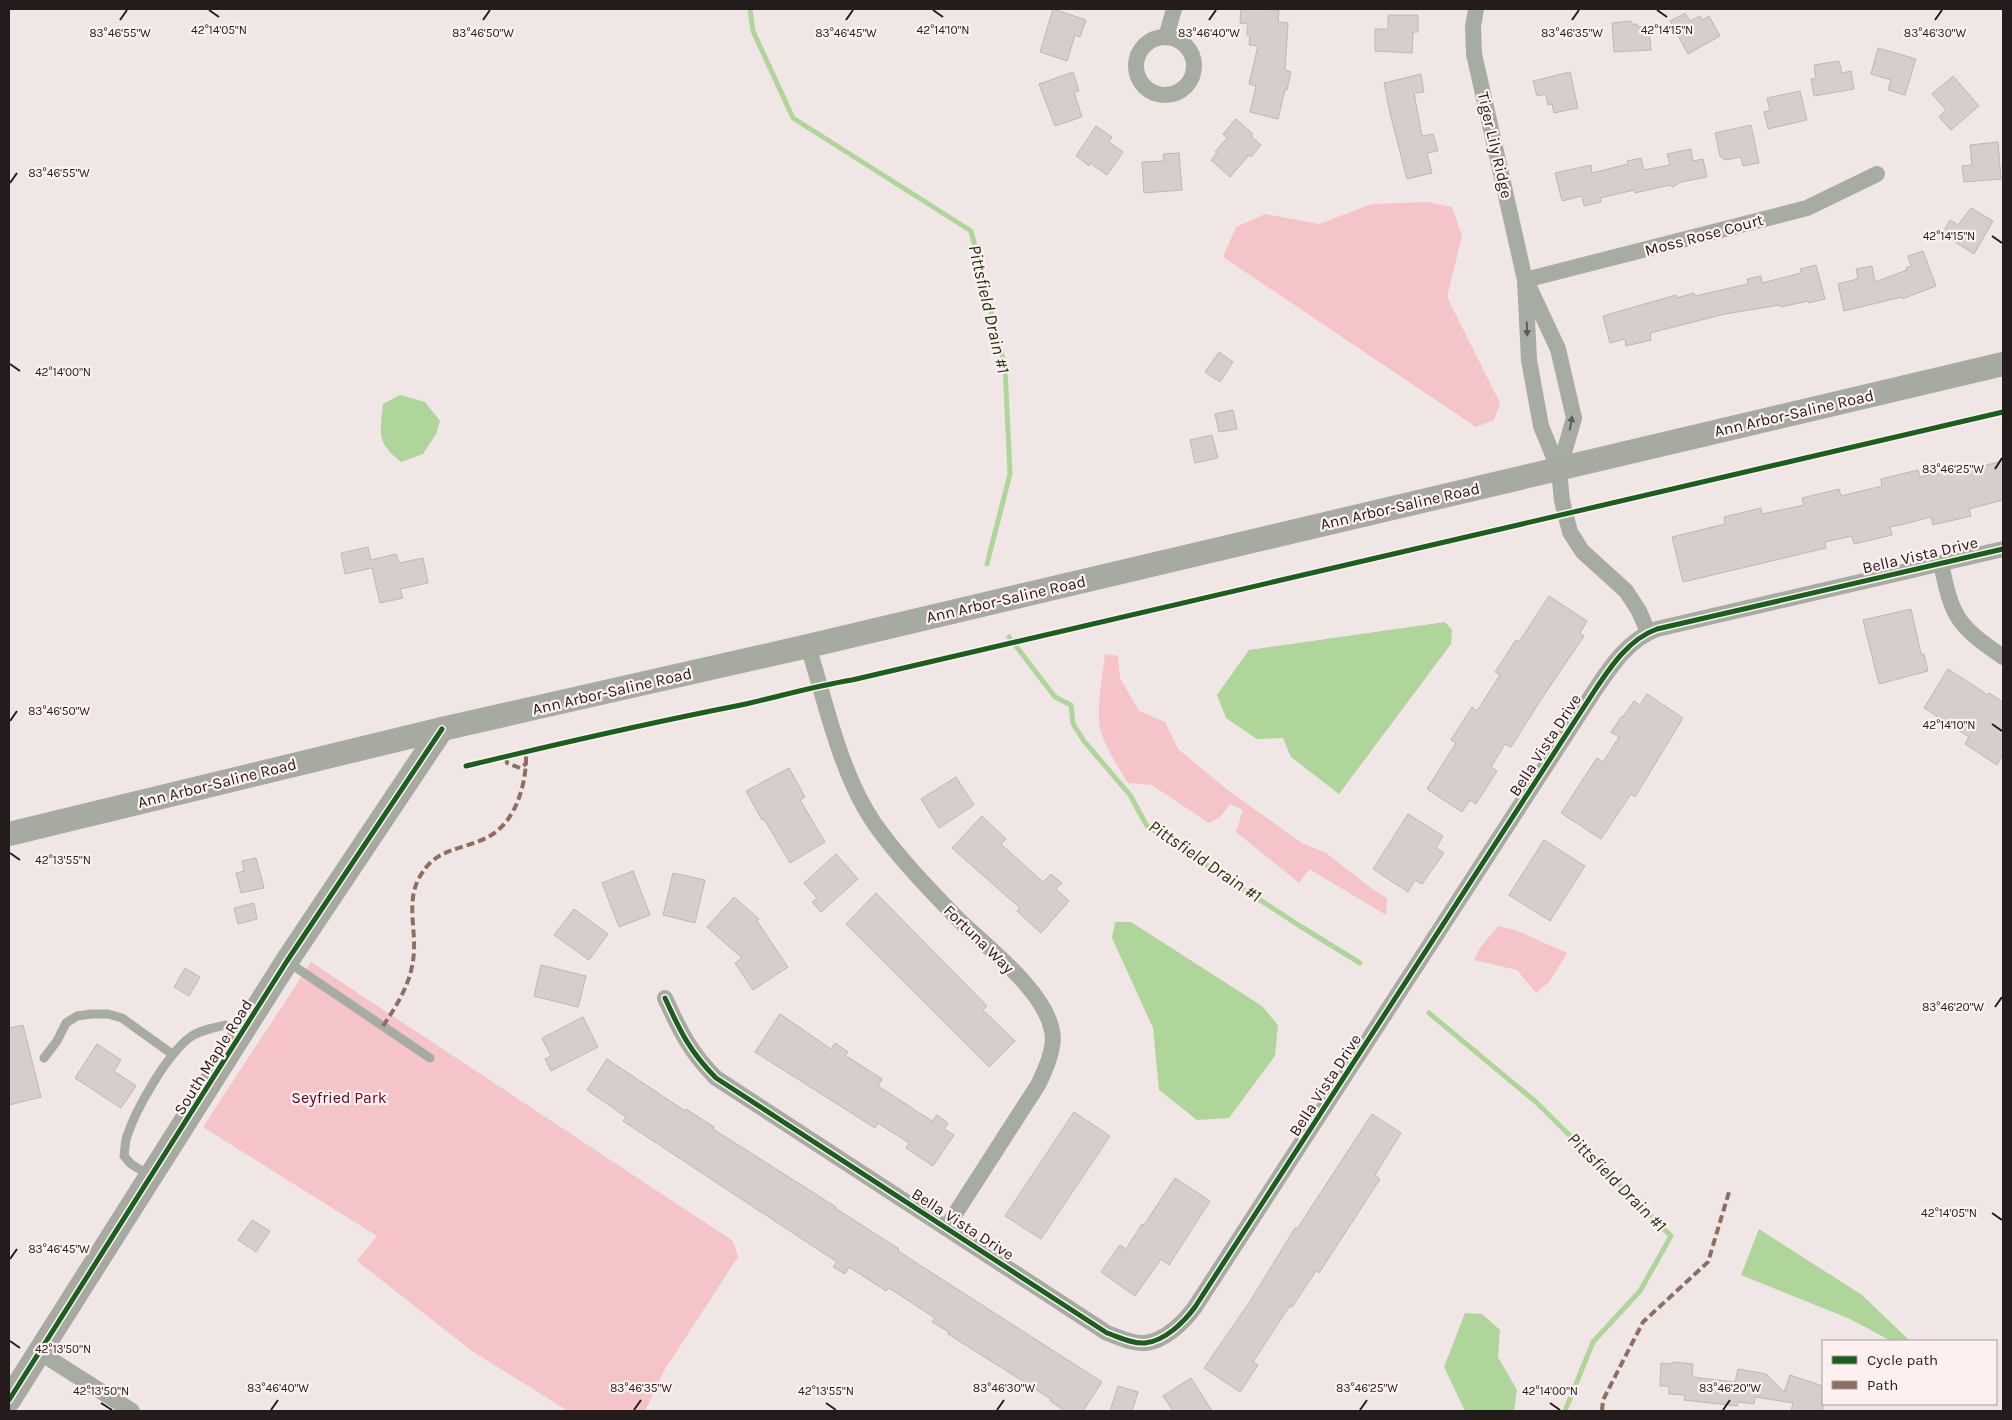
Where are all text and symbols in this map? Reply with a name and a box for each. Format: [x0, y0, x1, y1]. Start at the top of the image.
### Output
text: 42°14'05"N [191, 23, 247, 37]
text: 42°14'10"N [917, 23, 970, 37]
text: 42°14'15"N [1641, 23, 1693, 37]
text: 83°46'55"W [89, 26, 151, 40]
text: 83°46'50"W [452, 26, 514, 40]
text: 83°46'45"W [815, 26, 877, 40]
text: 83°46'40"W [1178, 26, 1240, 40]
text: 83°46'35"W [1541, 26, 1603, 40]
text: 83°46'30"W [1904, 26, 1966, 40]
street label: Tiger Lily Ridge [1473, 90, 1517, 200]
text: 83°46'55"W [28, 166, 90, 180]
street label: Moss Rose Court [1643, 210, 1765, 260]
text: 42°14'15"N [1923, 229, 1975, 243]
water label: Pittsfield Drain #1 [964, 243, 1014, 375]
one-way arrow [1524, 321, 1532, 337]
text: 42°14'00"N [35, 365, 91, 379]
street label: Ann Arbor-Saline Road [1712, 385, 1876, 441]
one-way arrow [1568, 414, 1576, 430]
text: 83°46'25"W [1922, 462, 1984, 476]
street label: Ann Arbor-Saline Road [1318, 478, 1482, 534]
street label: Bella Vista Drive [1860, 532, 1980, 578]
street label: Ann Arbor-Saline Road [924, 571, 1088, 627]
street label: Ann Arbor-Saline Road [530, 663, 694, 719]
street label: Bella Vista Drive [1505, 690, 1585, 800]
text: 83°46'50"W [28, 704, 90, 718]
text: 42°14'10"N [1923, 718, 1976, 732]
street label: Ann Arbor-Saline Road [136, 754, 298, 812]
water label: Pittsfield Drain #1 [1144, 815, 1266, 907]
text: 42°13'55"N [35, 853, 91, 867]
street label: Fortuna Way [940, 901, 1019, 978]
street label: South Maple Road [170, 996, 256, 1118]
text: 83°46'20"W [1922, 1000, 1984, 1014]
street label: Bella Vista Drive [1285, 1030, 1365, 1140]
park label: Seyfried Park [291, 1088, 387, 1107]
water label: Pittsfield Drain #1 [1563, 1128, 1671, 1236]
street label: Bella Vista Drive [908, 1184, 1018, 1264]
text: 42°14'05"N [1921, 1206, 1977, 1220]
text: 83°46'45"W [28, 1242, 90, 1256]
legend [1822, 1340, 1997, 1405]
text: 42°13'50"N [35, 1342, 91, 1356]
text: Cycle path [1867, 1351, 1938, 1369]
text: Path [1867, 1376, 1898, 1394]
text: 83°46'40"W [247, 1381, 309, 1395]
text: 83°46'35"W [610, 1381, 672, 1395]
text: 83°46'30"W [973, 1381, 1035, 1395]
text: 83°46'25"W [1336, 1381, 1398, 1395]
text: 83°46'20"W [1699, 1381, 1761, 1395]
text: 42°13'50"N [73, 1384, 129, 1398]
text: 42°13'55"N [798, 1384, 854, 1398]
text: 42°14'00"N [1522, 1384, 1578, 1398]

